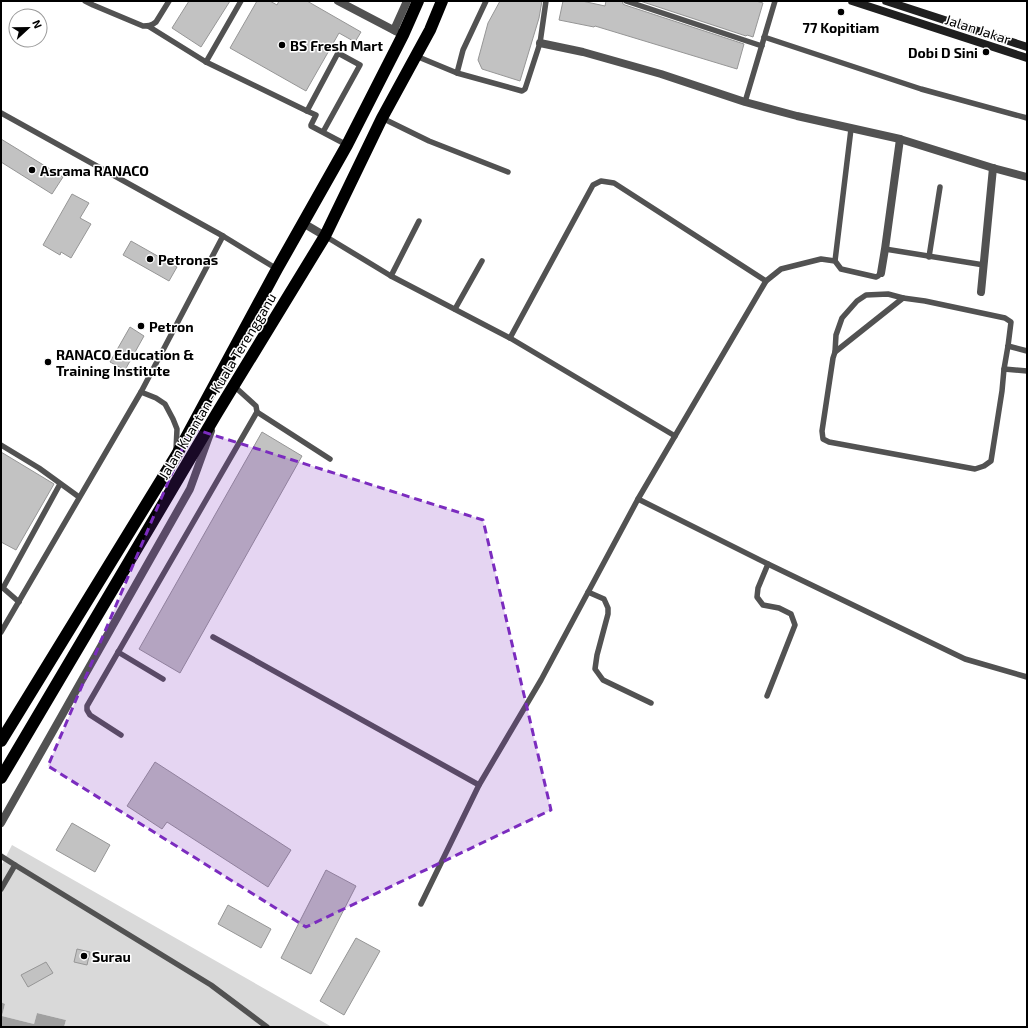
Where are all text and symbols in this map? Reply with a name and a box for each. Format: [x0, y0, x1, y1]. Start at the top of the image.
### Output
marker: 77 Kopitiam [836, 7, 846, 17]
north arrow [8, 8, 48, 48]
street label: Jalan Jakar [943, 10, 1013, 48]
text: N [30, 18, 45, 30]
place label: 77 Kopitiam [803, 19, 879, 36]
place label: BS Fresh Mart [290, 37, 383, 54]
marker: BS Fresh Mart [277, 40, 287, 50]
place label: Dobi D Sini [908, 44, 978, 61]
marker: Dobi D Sini [981, 47, 991, 57]
place label: Asrama RANACO [40, 162, 149, 179]
marker: Asrama RANACO [27, 165, 37, 175]
place label: Petronas [158, 251, 218, 268]
marker: Petronas [145, 254, 155, 264]
street label: Jalan Kuantan - Kuala Terengganu [155, 290, 279, 482]
place label: Petron [149, 318, 194, 335]
marker: Petron [136, 321, 146, 331]
place label: RANACO Education & Training Institute [56, 346, 194, 379]
marker: RANACO Education & Training Institute [43, 357, 53, 367]
place label: Surau [92, 948, 131, 965]
marker: Surau [79, 951, 89, 961]

